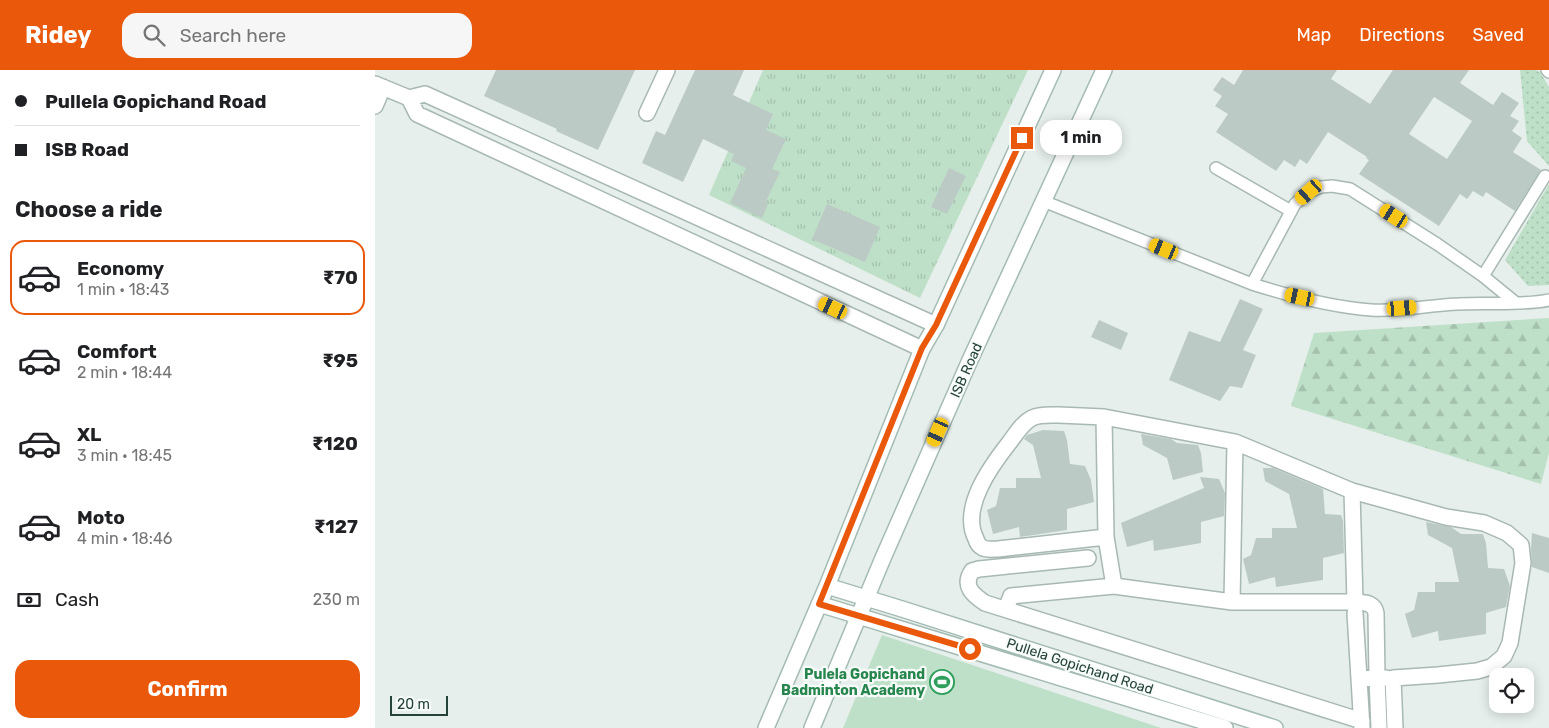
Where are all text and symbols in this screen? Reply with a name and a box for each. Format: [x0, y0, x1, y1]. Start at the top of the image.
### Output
search box [122, 13, 472, 58]
text: Ridey [25, 21, 92, 49]
icon: search [140, 21, 168, 49]
text: Search here [180, 24, 286, 47]
text: Map [1296, 24, 1331, 46]
text: Directions [1359, 24, 1445, 46]
text: Saved [1473, 24, 1524, 46]
text: Pullela Gopichand Road [45, 90, 266, 113]
callout: 1 min [1039, 120, 1122, 156]
route end [1011, 127, 1033, 149]
text: 1 min [1061, 128, 1101, 147]
text: ISB Road [45, 138, 129, 161]
car [1292, 176, 1325, 208]
text: Choose a ride [15, 196, 162, 223]
car [1377, 202, 1410, 230]
car [1147, 236, 1180, 262]
icon: car [17, 255, 62, 300]
text: Economy [77, 257, 164, 280]
text: ₹70 [323, 266, 358, 289]
text: 1 min · 18:43 [77, 280, 169, 299]
car [1283, 287, 1316, 307]
car [816, 295, 849, 321]
car [1386, 299, 1417, 317]
icon: car [17, 338, 62, 383]
text: Comfort [77, 340, 157, 363]
street label: ISB Road [947, 340, 986, 400]
text: ₹95 [322, 349, 358, 372]
text: 2 min · 18:44 [77, 363, 172, 382]
car [925, 415, 950, 449]
icon: car [17, 421, 62, 466]
text: XL [77, 423, 101, 446]
text: ₹120 [312, 432, 358, 455]
text: 3 min · 18:45 [77, 446, 172, 465]
icon: car [17, 504, 62, 549]
text: Moto [77, 506, 125, 529]
text: ₹127 [314, 515, 358, 538]
text: 4 min · 18:46 [77, 529, 172, 548]
icon: cash [15, 586, 43, 614]
text: Cash [55, 588, 99, 611]
text: 230 m [313, 590, 360, 609]
street label: Pullela Gopichand Road [1004, 635, 1155, 698]
route start [959, 638, 981, 660]
button: Confirm [15, 660, 360, 718]
place label: Pulela Gopichand Badminton Academy [781, 666, 926, 699]
map controls [1489, 668, 1534, 713]
button: locate [1489, 668, 1534, 713]
sports icon: Pulela Gopichand Badminton Academy [929, 669, 955, 695]
scale bar [390, 693, 447, 716]
text: 20 m [397, 696, 430, 713]

